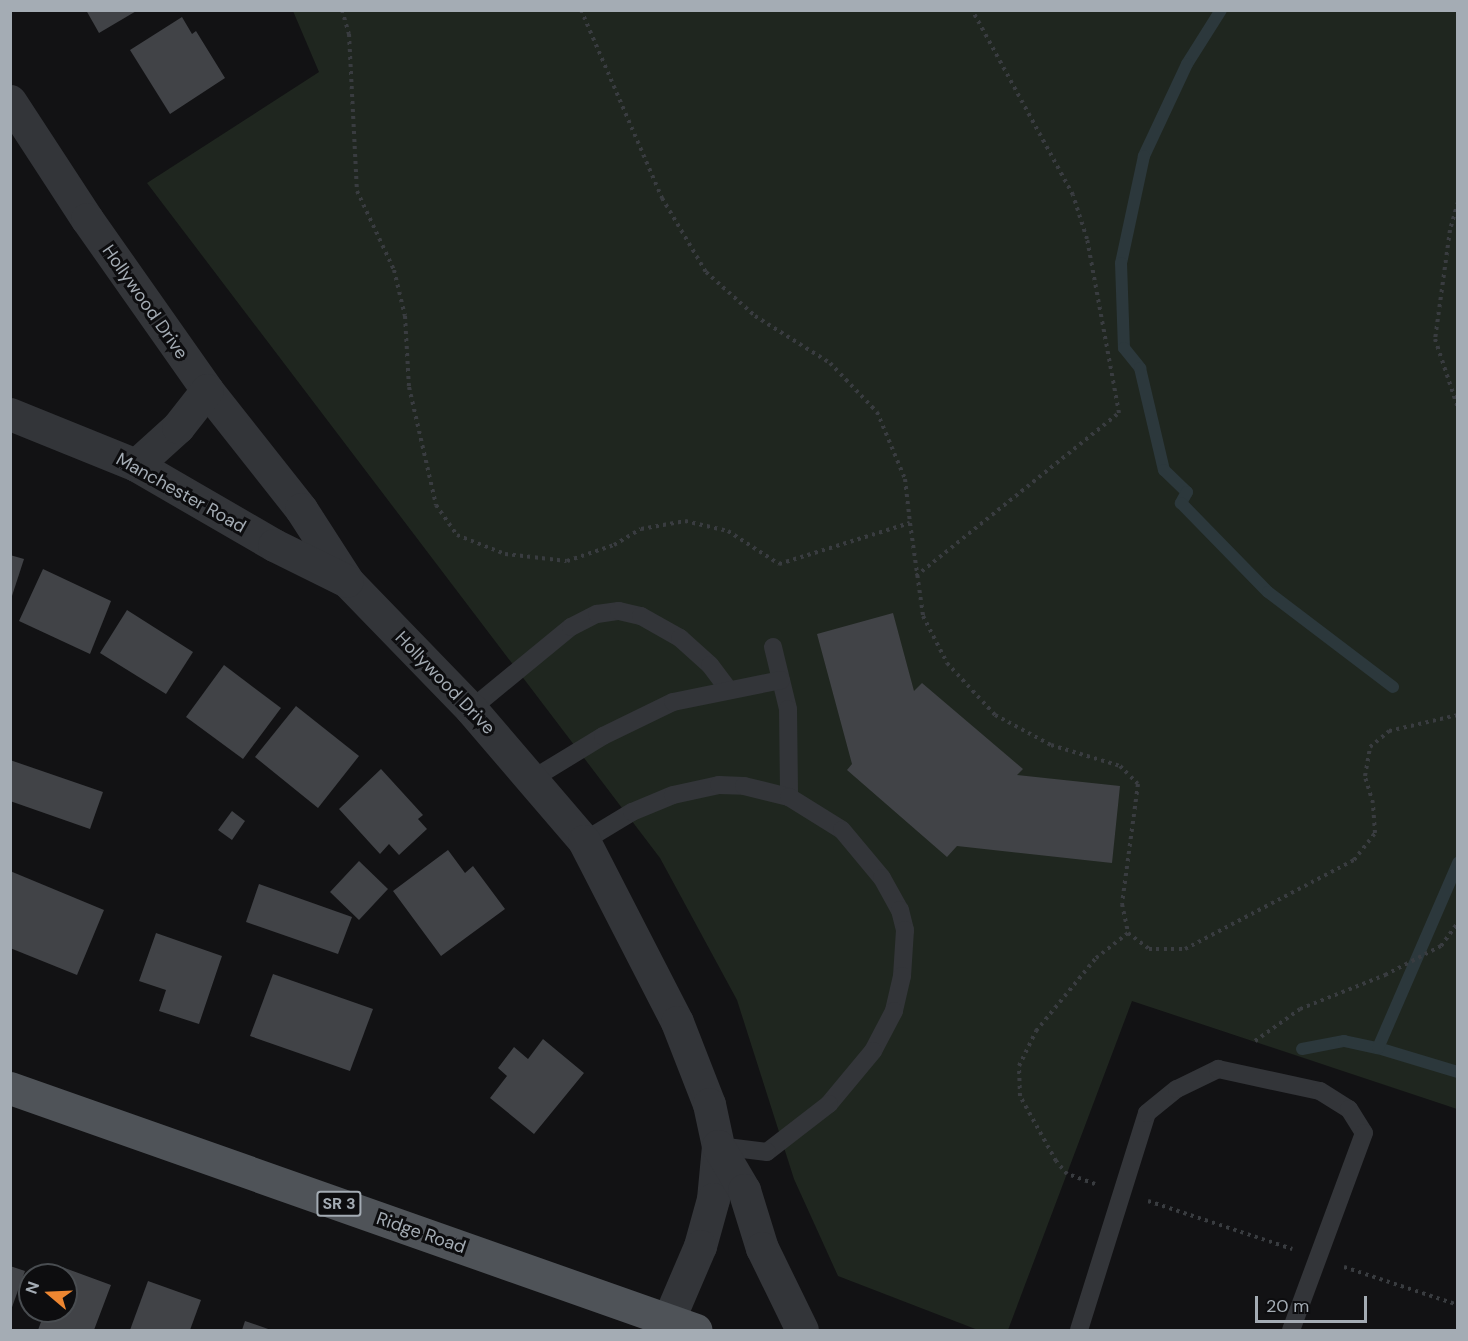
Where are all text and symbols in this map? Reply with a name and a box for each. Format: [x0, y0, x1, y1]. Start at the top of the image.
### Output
street label: Hollywood Drive [98, 241, 192, 363]
street label: Manchester Road [112, 448, 250, 538]
street label: Hollywood Drive [391, 627, 499, 739]
road number: SR 3 [315, 1191, 363, 1217]
street label: Ridge Road [374, 1208, 468, 1258]
north arrow [18, 1263, 78, 1323]
text: N [21, 1279, 44, 1297]
scale bar [1258, 1284, 1370, 1322]
text: 20 m [1266, 1294, 1309, 1318]

